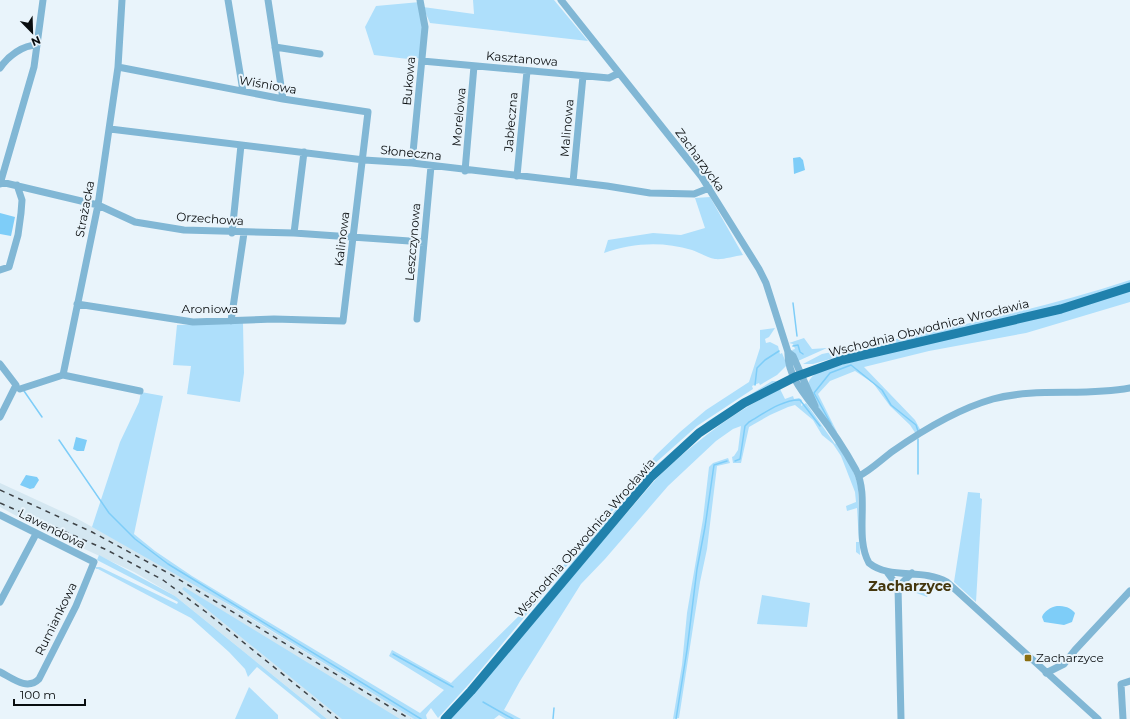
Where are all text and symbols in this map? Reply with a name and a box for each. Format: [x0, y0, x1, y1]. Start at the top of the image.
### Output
north arrow [12, 12, 52, 52]
text: N [29, 33, 43, 49]
street label: Kasztanowa [486, 48, 559, 69]
street label: Bukowa [399, 56, 418, 106]
street label: Wiśniowa [238, 72, 298, 97]
street label: Morelowa [448, 87, 469, 147]
street label: Jabłeczna [500, 92, 521, 153]
street label: Malinowa [557, 98, 576, 157]
street label: Zacharzycka [672, 125, 728, 194]
street label: Słoneczna [380, 142, 442, 163]
street label: Strażacka [72, 179, 97, 239]
street label: Leszczynowa [402, 202, 423, 281]
street label: Orzechowa [176, 209, 244, 228]
street label: Kalinowa [331, 211, 352, 267]
street label: Wschodnia Obwodnica Wrocławia [827, 295, 1031, 360]
street label: Aroniowa [182, 301, 238, 316]
street label: Wschodnia Obwodnica Wrocławia [511, 455, 658, 620]
street label: Lawendowa [16, 505, 88, 552]
district label: Zacharzyce [868, 577, 952, 595]
street label: Rumiankowa [31, 580, 80, 658]
place label: Zacharzyce [1036, 650, 1104, 665]
marker: Zacharzyce [1023, 653, 1033, 663]
scale bar [14, 681, 85, 707]
text: 100 m [20, 687, 56, 702]

